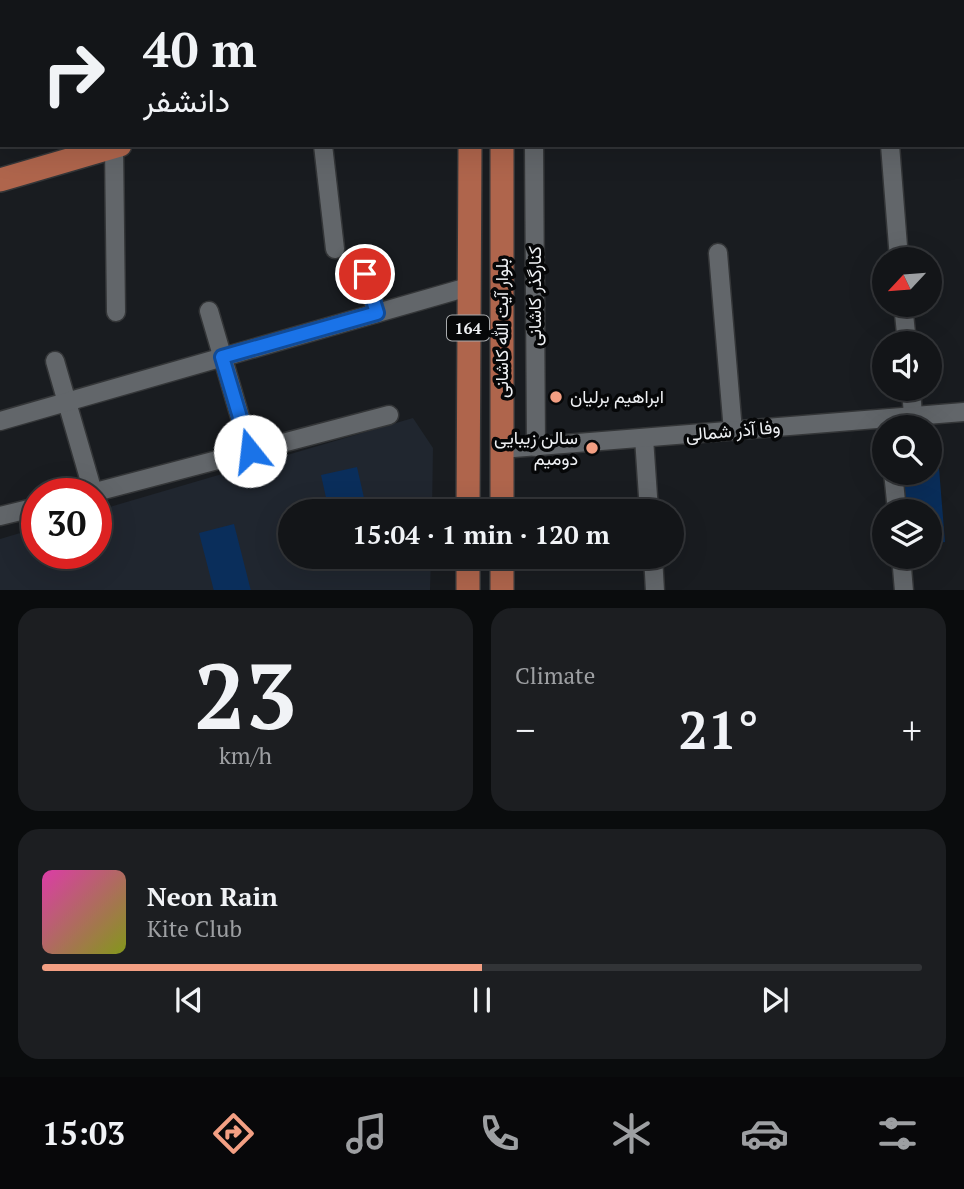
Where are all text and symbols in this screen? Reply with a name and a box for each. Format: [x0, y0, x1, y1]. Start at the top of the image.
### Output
text: 40 m [143, 16, 257, 81]
icon: right [28, 28, 119, 119]
text: دانشفر [143, 79, 230, 121]
pin [335, 244, 395, 304]
street label: کنارگذر کاشانی [522, 246, 546, 346]
north arrow [872, 247, 942, 317]
map controls [872, 247, 942, 569]
icon: arrive [346, 255, 384, 293]
street label: بلوار آیت الله کاشانی [489, 258, 513, 398]
road number: 164 [447, 316, 489, 340]
button: sound [872, 331, 942, 401]
place label: ابراهیم برلیان [570, 384, 664, 409]
marker: ابراهیم برلیان [548, 389, 564, 405]
position arrow [213, 414, 287, 488]
street label: وفا آذر شمالی [685, 414, 781, 446]
button: search [872, 415, 942, 485]
place label: سالن زیبایی دومیم [494, 425, 578, 471]
marker: سالن زیبایی دومیم [584, 440, 600, 456]
speed limit sign: 30 [21, 478, 112, 569]
button: layers [872, 499, 942, 569]
text: 15:04 · 1 min · 120 m [352, 517, 610, 551]
text: 23 [194, 634, 297, 755]
text: Climate [515, 660, 595, 691]
text: 21° [678, 695, 759, 764]
text: − [515, 705, 535, 755]
text: + [902, 705, 922, 755]
text: km/h [219, 740, 272, 771]
text: Neon Rain [147, 879, 278, 913]
text: Kite Club [147, 913, 242, 944]
icon: previous [170, 981, 208, 1019]
icon: pause [463, 981, 501, 1019]
icon: next [756, 981, 794, 1019]
icon: directions [209, 1109, 258, 1158]
icon: music [342, 1109, 391, 1158]
icon: phone [475, 1109, 524, 1158]
icon: climate [607, 1109, 656, 1158]
icon: car [740, 1109, 789, 1158]
icon: filters [873, 1109, 922, 1158]
text: 15:03 [42, 1112, 125, 1154]

